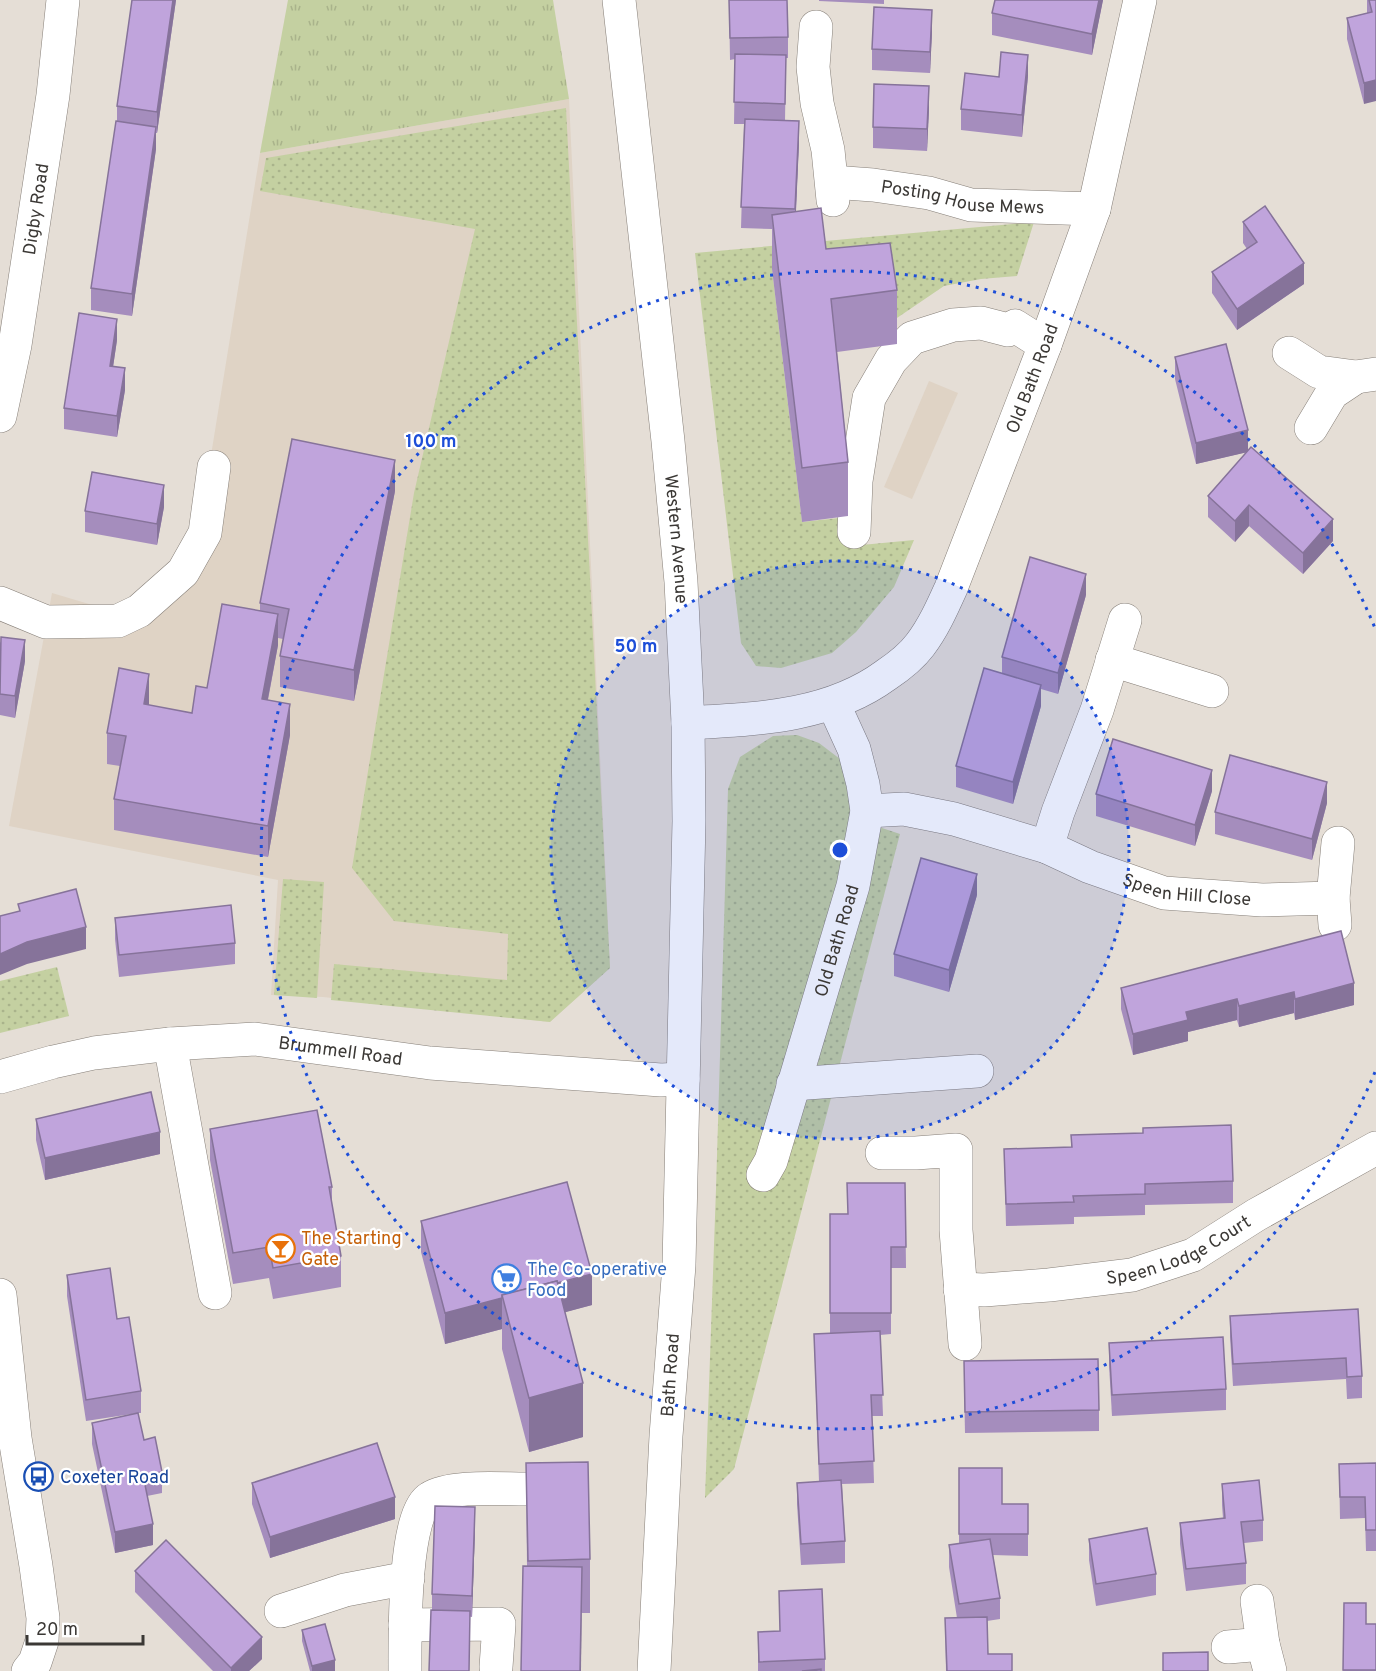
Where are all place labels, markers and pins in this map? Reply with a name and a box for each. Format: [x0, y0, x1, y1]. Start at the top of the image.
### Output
centre of rings [830, 840, 850, 860]
place label: The Starting Gate [301, 1228, 402, 1272]
bar icon: The Starting Gate [264, 1232, 296, 1264]
place label: The Co-operative Food [527, 1259, 667, 1303]
supermarket icon: The Co-operative Food [490, 1263, 522, 1295]
bus stop icon: Coxeter Road [23, 1461, 55, 1493]
place label: Coxeter Road [60, 1467, 169, 1490]

